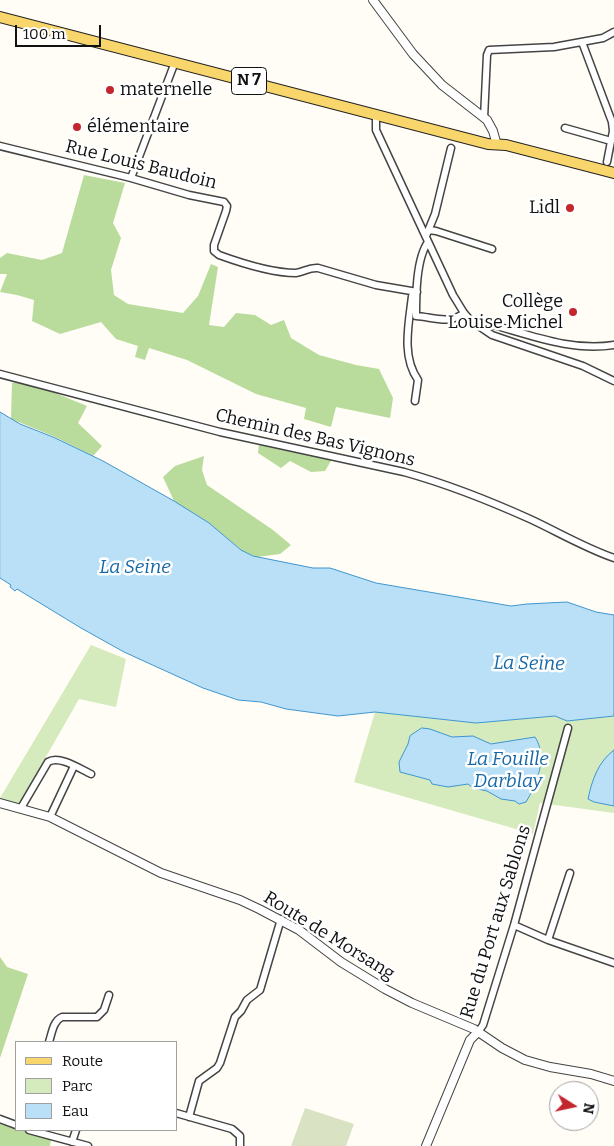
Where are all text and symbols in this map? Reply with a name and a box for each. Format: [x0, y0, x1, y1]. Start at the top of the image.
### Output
scale bar [18, 15, 104, 47]
text: 100 m [23, 25, 66, 43]
road number: N 7 [232, 68, 266, 94]
place label: maternelle [120, 79, 212, 101]
marker: maternelle [104, 84, 116, 96]
place label: élémentaire [87, 116, 189, 138]
marker: élémentaire [71, 121, 83, 133]
street label: Rue Louis Baudoin [63, 136, 219, 194]
place label: Lidl [529, 197, 560, 219]
marker: Lidl [564, 202, 576, 214]
place label: Collège Louise Michel [448, 291, 563, 334]
marker: Collège Louise Michel [567, 306, 579, 318]
street label: Chemin des Bas Vignons [213, 405, 417, 471]
water label: La Seine [99, 557, 171, 579]
water label: La Seine [493, 652, 565, 676]
water label: La Fouille Darblay [467, 749, 549, 793]
street label: Rue du Port aux Sablons [456, 823, 536, 1021]
street label: Route de Morsang [259, 887, 399, 985]
legend [15, 1041, 178, 1131]
text: Route [62, 1052, 103, 1070]
text: Parc [62, 1077, 93, 1095]
north arrow [549, 1081, 599, 1131]
text: Eau [62, 1102, 89, 1120]
text: N [579, 1102, 598, 1115]

